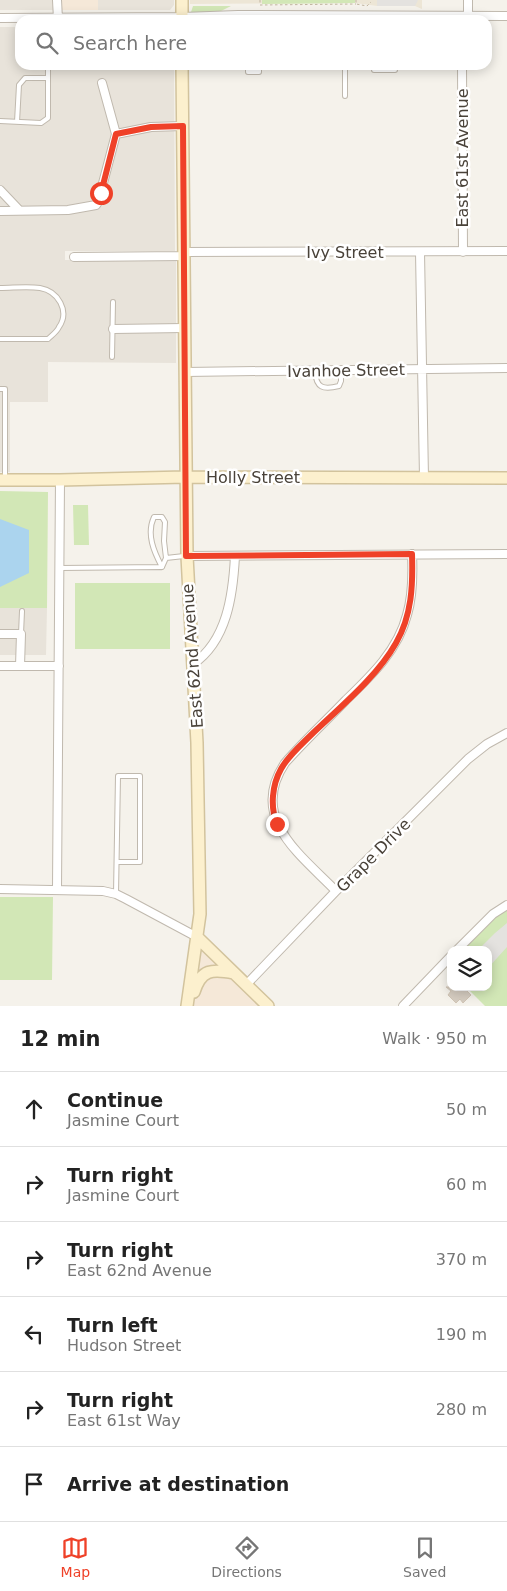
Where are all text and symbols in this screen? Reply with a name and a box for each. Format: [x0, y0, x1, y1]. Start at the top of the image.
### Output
search box [15, 15, 492, 70]
icon: search [33, 29, 61, 57]
text: Search here [73, 32, 187, 54]
street label: East 61st Avenue [453, 88, 472, 228]
route start [90, 182, 113, 205]
street label: Ivy Street [306, 243, 384, 262]
street label: Ivanhoe Street [287, 360, 405, 381]
street label: Holly Street [206, 468, 300, 487]
street label: East 62nd Avenue [178, 583, 207, 729]
route end [266, 813, 289, 836]
street label: Grape Drive [333, 815, 414, 896]
map controls [447, 946, 492, 991]
button: layers [447, 946, 492, 991]
text: 12 min [20, 1027, 101, 1051]
text: Walk · 950 m [382, 1029, 487, 1048]
text: Continue [67, 1089, 163, 1111]
icon: ahead [20, 1095, 48, 1123]
text: 50 m [446, 1100, 487, 1119]
text: Jasmine Court [67, 1111, 179, 1130]
text: Turn right [67, 1164, 173, 1186]
icon: right [20, 1170, 48, 1198]
text: 60 m [446, 1175, 487, 1194]
text: Jasmine Court [67, 1186, 179, 1205]
text: Turn right [67, 1239, 173, 1261]
icon: right [20, 1245, 48, 1273]
text: 370 m [436, 1250, 487, 1269]
text: East 62nd Avenue [67, 1261, 212, 1280]
text: Turn left [67, 1314, 158, 1336]
icon: left [20, 1320, 48, 1348]
text: 190 m [436, 1325, 487, 1344]
text: Hudson Street [67, 1336, 181, 1355]
text: Turn right [67, 1389, 173, 1411]
icon: right [20, 1395, 48, 1423]
text: 280 m [436, 1400, 487, 1419]
text: East 61st Way [67, 1411, 181, 1430]
icon: arrive [20, 1470, 48, 1498]
text: Arrive at destination [67, 1473, 289, 1495]
tab: Map [61, 1534, 90, 1580]
tab: Directions [211, 1534, 282, 1580]
tab: Saved [403, 1534, 446, 1580]

